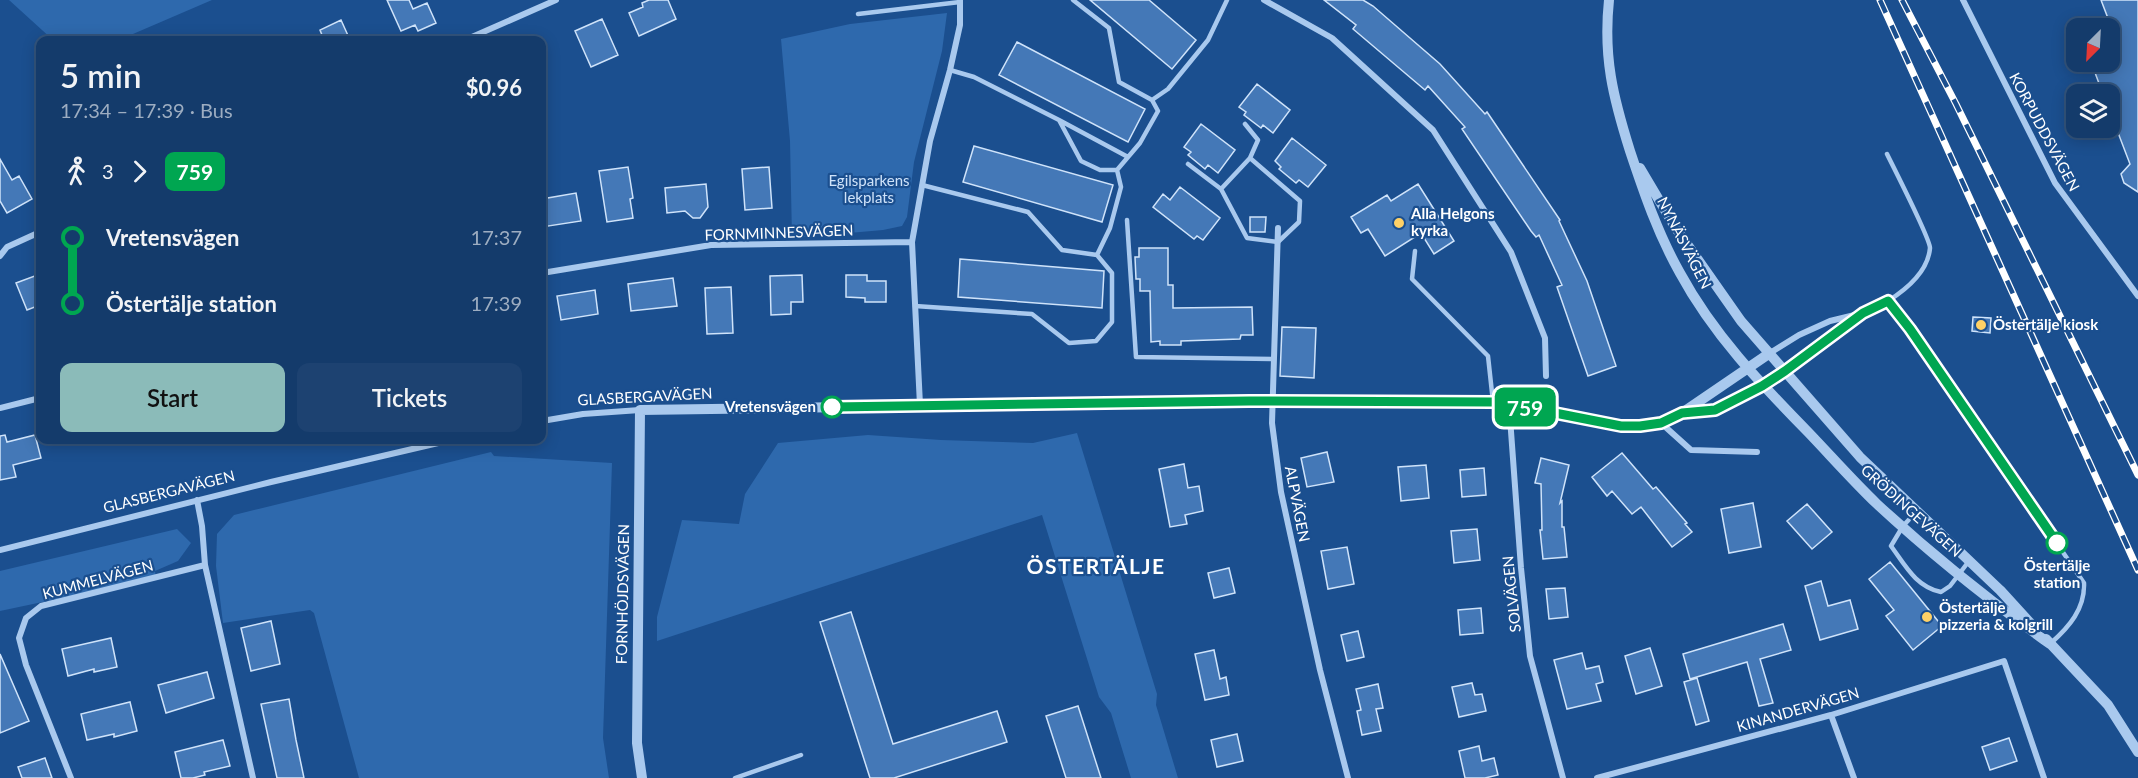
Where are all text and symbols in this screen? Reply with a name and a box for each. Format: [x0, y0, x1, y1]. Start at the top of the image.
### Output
north arrow [2066, 18, 2120, 72]
map controls [2066, 18, 2120, 138]
text: 5 min [60, 55, 141, 95]
street label: KORPUDDSVÄGEN [2006, 69, 2084, 194]
text: $0.96 [466, 74, 522, 101]
button: layers [2066, 84, 2120, 138]
text: 17:34 – 17:39 · Bus [60, 98, 233, 122]
icon: walk [60, 155, 93, 188]
icon: forward [123, 155, 156, 188]
text: 3 [102, 159, 114, 183]
text: 759 [177, 159, 213, 184]
park label: Egilsparkens lekplats [828, 171, 910, 206]
street label: NYNÄSVÄGEN [1654, 194, 1716, 291]
place label: Alla Helgons kyrka [1410, 204, 1495, 239]
marker: Alla Helgons kyrka [1392, 216, 1406, 230]
street label: FORNMINNESVÄGEN [704, 220, 854, 244]
text: Vretensvägen [106, 224, 239, 251]
text: 17:37 [471, 225, 522, 249]
text: Östertälje station [106, 290, 277, 317]
text: 17:39 [471, 291, 522, 315]
place label: Östertälje kiosk [1993, 315, 2099, 333]
marker: Östertälje kiosk [1974, 318, 1988, 332]
button: Start [60, 363, 285, 432]
button: Tickets [297, 363, 522, 432]
street label: GLASBERGAVÄGEN [577, 383, 713, 409]
line badge: 759 [1490, 388, 1559, 426]
text: 759 [1507, 395, 1543, 420]
marker: Vretensvägen [821, 396, 843, 418]
place label: Vretensvägen [724, 397, 816, 415]
street label: GRÖDINGEVÄGEN [1858, 460, 1966, 560]
street label: ALPVÄGEN [1282, 464, 1314, 543]
street label: GLASBERGAVÄGEN [101, 466, 236, 516]
street label: FORNHÖJDSVÄGEN [612, 524, 632, 664]
marker: Östertälje station [2046, 532, 2068, 554]
district label: ÖSTERTÄLJE [1027, 553, 1165, 578]
street label: SOLVÄGEN [1498, 555, 1524, 633]
street label: KUMMELVÄGEN [40, 556, 155, 603]
place label: Östertälje station [2024, 556, 2090, 591]
place label: Östertälje pizzeria & kolgrill [1939, 598, 2053, 633]
marker: Östertälje pizzeria & kolgrill [1920, 610, 1934, 624]
street label: KINANDERVÄGEN [1734, 683, 1861, 735]

